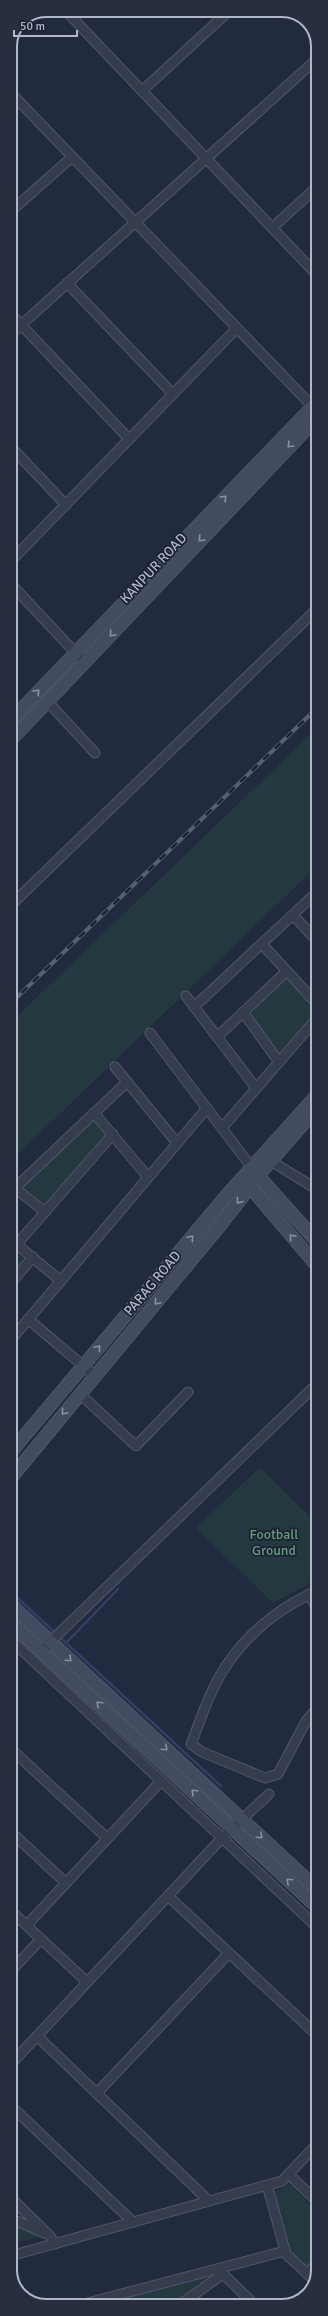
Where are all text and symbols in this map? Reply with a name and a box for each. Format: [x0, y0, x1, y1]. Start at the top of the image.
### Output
scale bar [14, 12, 77, 38]
text: 50 m [20, 19, 45, 34]
one-way arrow [287, 440, 295, 448]
one-way arrow [219, 495, 227, 503]
street label: KANPUR ROAD [116, 530, 190, 607]
one-way arrow [198, 534, 206, 542]
one-way arrow [109, 629, 116, 636]
one-way arrow [32, 689, 40, 697]
one-way arrow [237, 1197, 244, 1204]
one-way arrow [186, 1235, 193, 1243]
one-way arrow [290, 1235, 297, 1242]
street label: PARAG ROAD [120, 1247, 184, 1319]
one-way arrow [154, 1297, 161, 1304]
one-way arrow [93, 1346, 100, 1353]
one-way arrow [62, 1408, 69, 1415]
park label: Football Ground [250, 1526, 298, 1559]
one-way arrow [65, 1655, 72, 1662]
one-way arrow [96, 1701, 104, 1708]
one-way arrow [160, 1743, 167, 1750]
one-way arrow [191, 1790, 199, 1797]
one-way arrow [255, 1832, 263, 1839]
one-way arrow [287, 1879, 294, 1886]

